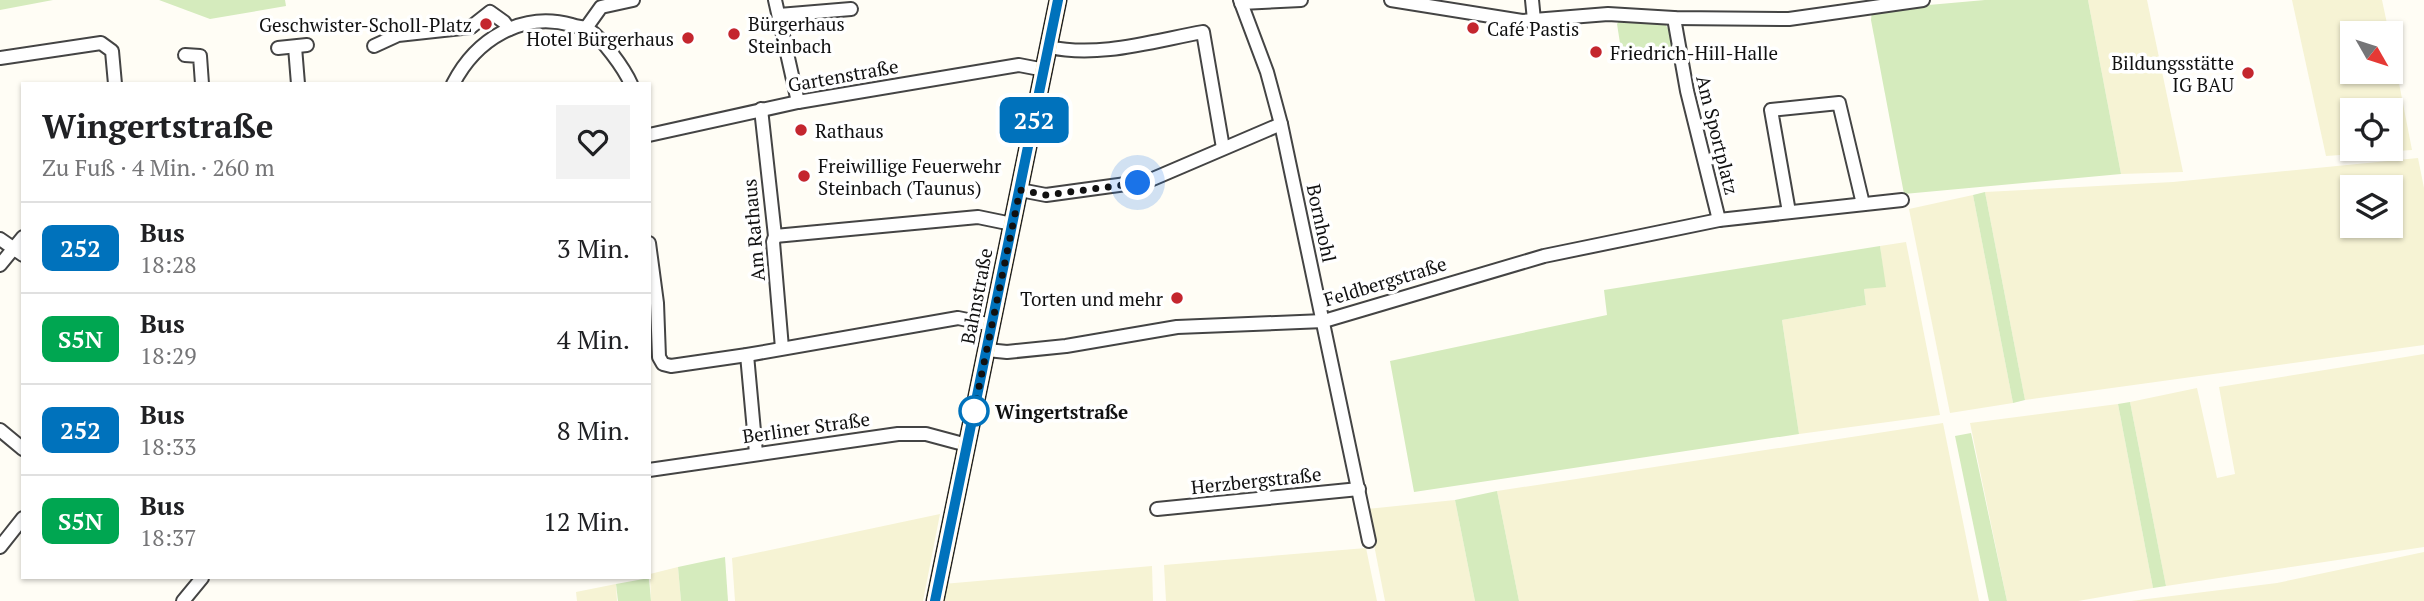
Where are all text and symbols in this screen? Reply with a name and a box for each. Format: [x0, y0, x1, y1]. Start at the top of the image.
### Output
place label: Bürgerhaus Steinbach [748, 11, 845, 58]
place label: Geschwister-Scholl-Platz [259, 12, 472, 37]
marker: Geschwister-Scholl-Platz [478, 16, 494, 32]
place label: Café Pastis [1487, 16, 1579, 41]
marker: Café Pastis [1465, 20, 1481, 36]
north arrow [2340, 21, 2403, 84]
map controls [2340, 21, 2403, 238]
place label: Hotel Bürgerhaus [526, 26, 674, 51]
marker: Bürgerhaus Steinbach [726, 26, 742, 42]
marker: Hotel Bürgerhaus [680, 30, 696, 46]
place label: Friedrich-Hill-Halle [1610, 40, 1778, 65]
marker: Friedrich-Hill-Halle [1588, 44, 1604, 60]
place label: Bildungsstätte IG BAU [2111, 50, 2234, 97]
street label: Gartenstraße [786, 53, 900, 97]
marker: Bildungsstätte IG BAU [2240, 65, 2256, 81]
street label: Am Sportplatz [1691, 73, 1745, 197]
line badge: 252 [994, 97, 1074, 143]
button: locate [2340, 98, 2403, 161]
text: Wingertstraße [42, 104, 274, 147]
text: 252 [1014, 104, 1054, 136]
button: heart [556, 105, 630, 179]
place label: Rathaus [815, 118, 884, 143]
marker: Rathaus [793, 122, 809, 138]
text: Zu Fuß · 4 Min. · 260 m [42, 152, 275, 183]
place label: Freiwillige Feuerwehr Steinbach (Taunus) [818, 153, 1002, 200]
your location [1120, 165, 1155, 200]
marker: Freiwillige Feuerwehr Steinbach (Taunus) [796, 168, 812, 184]
button: layers [2340, 175, 2403, 238]
street label: Am Rathaus [736, 178, 770, 282]
street label: Bornhohl [1302, 182, 1342, 264]
text: Bus [140, 215, 185, 249]
text: 3 Min. [557, 231, 630, 265]
text: 252 [60, 232, 101, 264]
street label: Bahnstraße [954, 246, 998, 346]
text: 18:28 [140, 249, 197, 280]
street label: Feldbergstraße [1321, 250, 1449, 312]
place label: Torten und mehr [1020, 286, 1164, 311]
marker: Torten und mehr [1169, 290, 1185, 306]
text: Bus [140, 306, 185, 340]
text: 4 Min. [557, 322, 630, 356]
text: S5N [58, 323, 103, 355]
text: 18:29 [140, 340, 197, 371]
marker: Wingertstraße [959, 396, 989, 426]
text: Bus [140, 397, 185, 431]
place label: Wingertstraße [995, 399, 1128, 424]
street label: Berliner Straße [741, 406, 871, 448]
text: 8 Min. [557, 413, 630, 447]
text: 252 [60, 414, 101, 446]
text: 18:33 [140, 431, 197, 462]
street label: Herzbergstraße [1190, 461, 1322, 499]
text: Bus [140, 488, 185, 522]
text: 12 Min. [543, 504, 630, 538]
text: S5N [58, 505, 103, 537]
text: 18:37 [140, 522, 197, 553]

